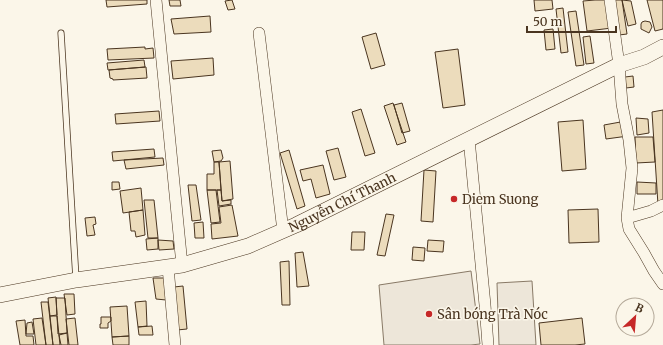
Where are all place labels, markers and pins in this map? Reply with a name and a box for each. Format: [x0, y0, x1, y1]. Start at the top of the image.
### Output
place label: Diem Suong [462, 191, 538, 208]
marker: Diem Suong [449, 194, 459, 204]
place label: Sân bóng Trà Nóc [437, 306, 548, 323]
marker: Sân bóng Trà Nóc [424, 309, 434, 319]

